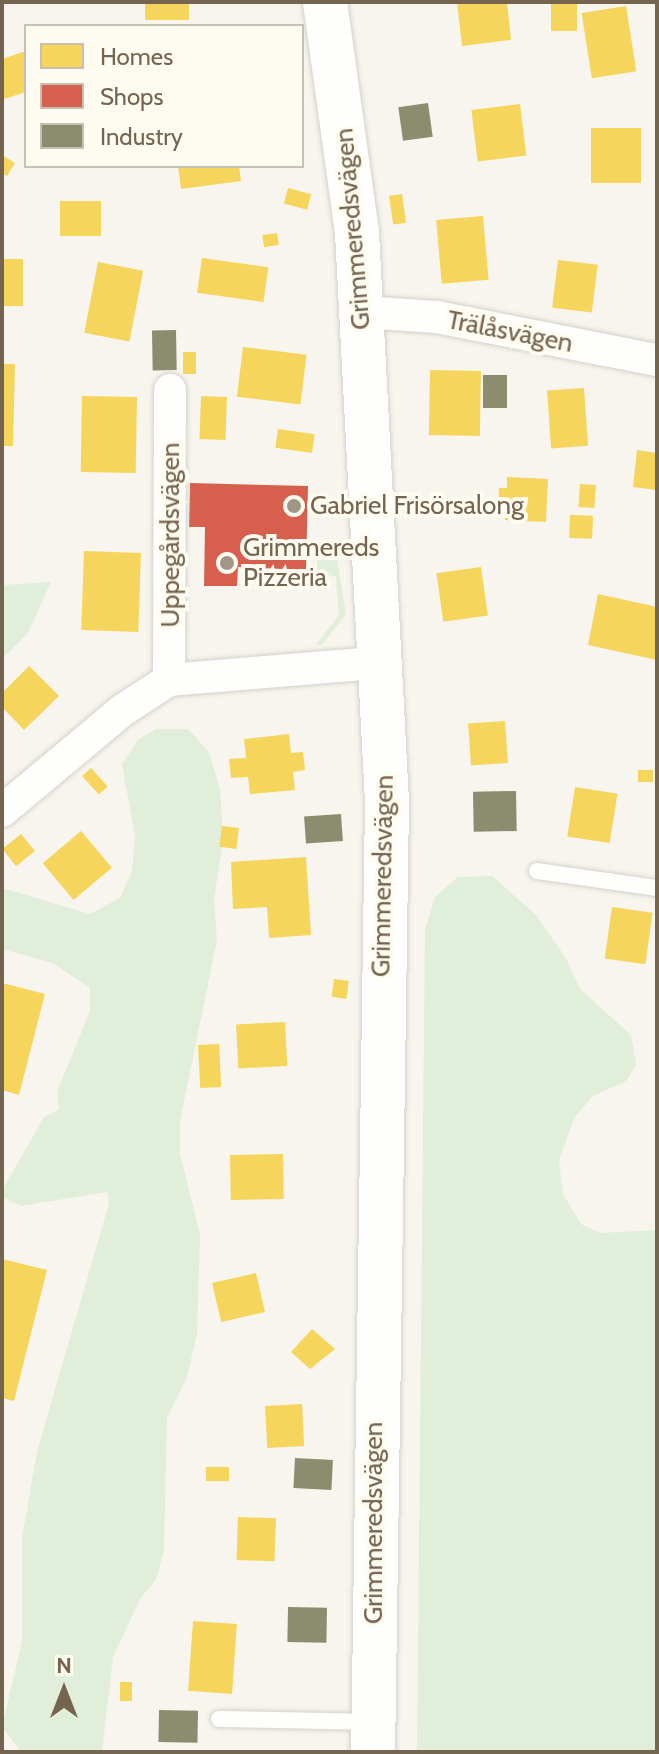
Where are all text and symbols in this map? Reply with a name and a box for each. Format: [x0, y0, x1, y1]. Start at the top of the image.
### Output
legend [24, 24, 304, 168]
text: Homes [100, 42, 173, 71]
text: Shops [100, 82, 163, 111]
text: Industry [100, 122, 183, 151]
street label: Grimmeredsvägen [329, 127, 377, 331]
street label: Trälåsvägen [445, 305, 575, 359]
street label: Uppegårdsvägen [155, 442, 187, 628]
place label: Gabriel Frisörsalong [310, 490, 524, 522]
marker: Gabriel Frisörsalong [285, 497, 303, 515]
place label: Grimmereds Pizzeria [243, 532, 379, 594]
marker: Grimmereds Pizzeria [218, 554, 236, 572]
street label: Grimmeredsvägen [366, 775, 400, 977]
street label: Grimmeredsvägen [358, 1422, 390, 1624]
north arrow [24, 1650, 104, 1730]
text: N [56, 1652, 72, 1679]

